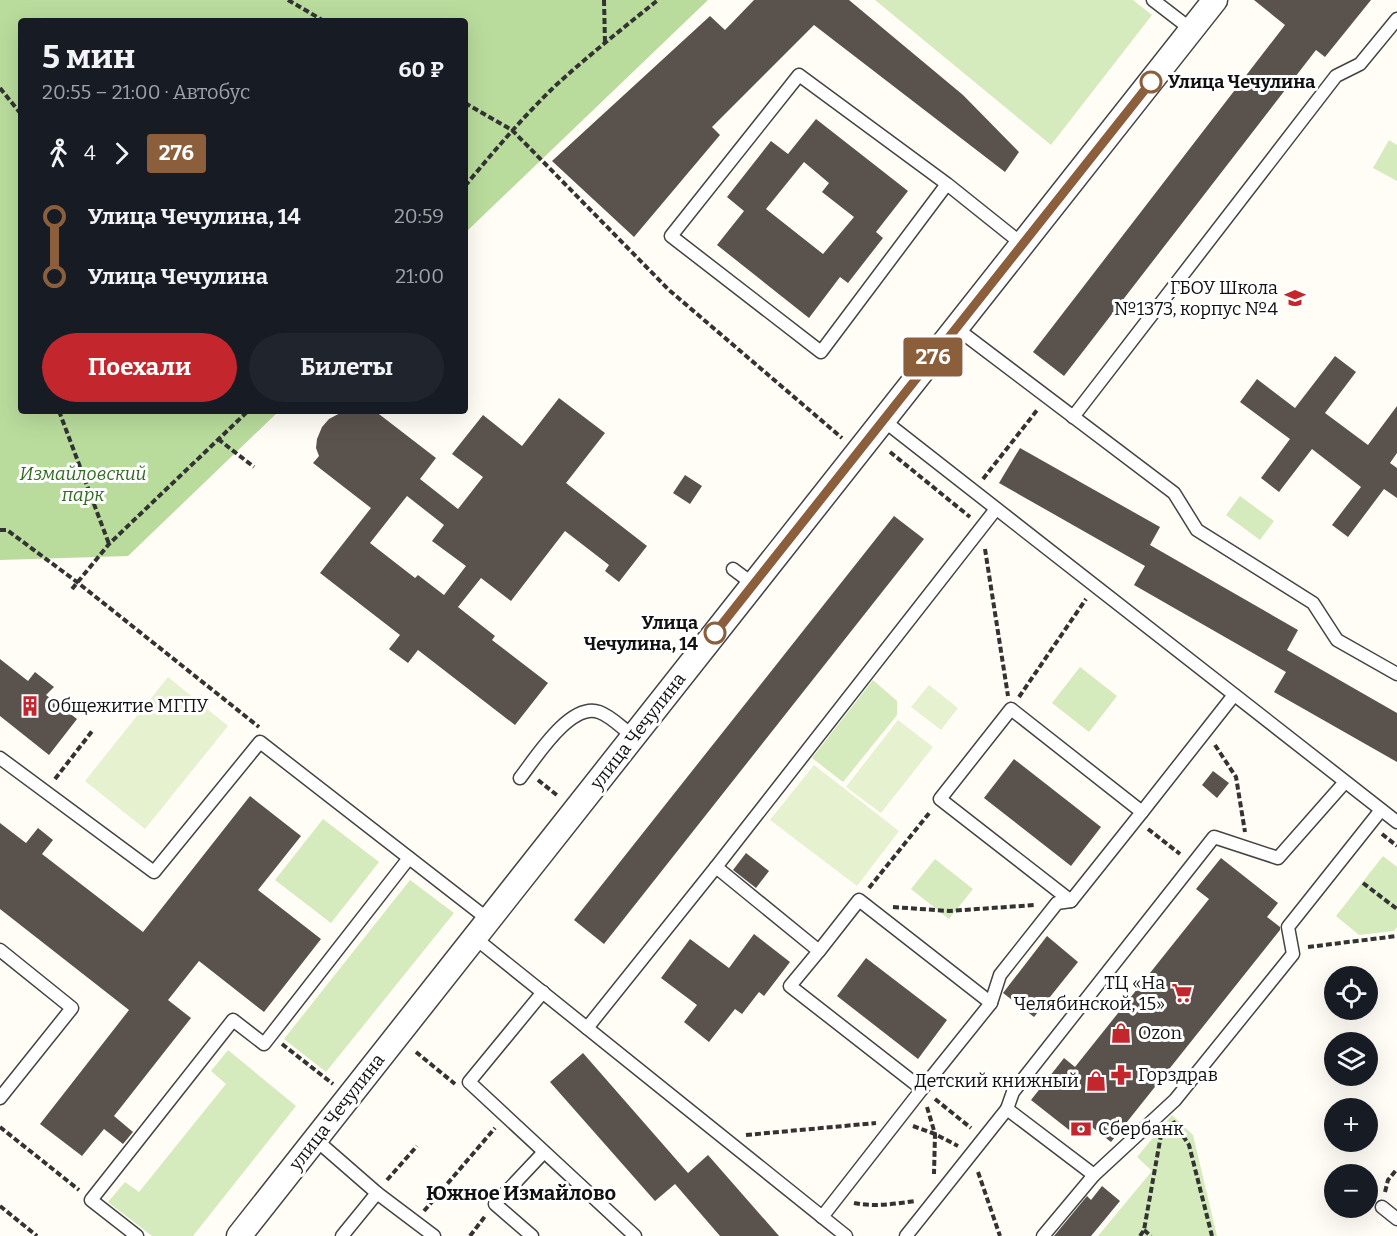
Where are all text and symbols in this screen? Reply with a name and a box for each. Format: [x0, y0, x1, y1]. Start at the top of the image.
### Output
text: 5 мин [42, 37, 135, 77]
text: 60 ₽ [399, 56, 444, 83]
marker: Улица Чечулина [1140, 71, 1162, 93]
place label: Улица Чечулина [1168, 71, 1315, 93]
text: 20:55 – 21:00 · Автобус [42, 80, 250, 104]
icon: walk [42, 137, 75, 170]
icon: forward [105, 137, 138, 170]
text: 276 [159, 140, 194, 166]
text: 4 [84, 141, 96, 165]
text: Улица Чечулина, 14 [88, 203, 301, 230]
text: 20:59 [394, 204, 444, 228]
text: Улица Чечулина [88, 263, 268, 290]
text: 21:00 [395, 264, 444, 288]
place label: ГБОУ Школа №1373, корпус №4 [1114, 277, 1278, 320]
school or university icon: ГБОУ Школа №1373, корпус №4 [1283, 286, 1307, 310]
button: Поехали [42, 333, 237, 402]
button: Билеты [249, 333, 444, 402]
line badge: 276 [898, 338, 968, 376]
text: 276 [915, 344, 951, 370]
park label: Измайловский парк [20, 463, 146, 506]
place label: Улица Чечулина, 14 [584, 612, 698, 655]
marker: Улица Чечулина, 14 [704, 622, 726, 644]
street label: улица Чечулина [585, 668, 690, 794]
building icon: Общежитие МГПУ [18, 694, 42, 718]
place label: Общежитие МГПУ [47, 695, 209, 717]
map controls [1324, 966, 1378, 1218]
button: locate [1324, 966, 1378, 1020]
place label: ТЦ «На Челябинской, 15» [1014, 972, 1165, 1015]
supermarket icon: ТЦ «На Челябинской, 15» [1170, 981, 1194, 1005]
shop icon: Ozon [1109, 1021, 1133, 1045]
place label: Ozon [1138, 1022, 1182, 1044]
button: layers [1324, 1032, 1378, 1086]
street label: улица Чечулина [284, 1049, 389, 1175]
pharmacy icon: Горздрав [1109, 1063, 1133, 1087]
place label: Горздрав [1138, 1064, 1218, 1086]
shop icon: Детский книжный [1084, 1069, 1108, 1093]
place label: Детский книжный [914, 1070, 1079, 1092]
button: + [1324, 1098, 1378, 1152]
bank icon: Сбербанк [1069, 1117, 1093, 1141]
place label: Сбербанк [1098, 1118, 1184, 1140]
button: − [1324, 1164, 1378, 1218]
district label: Южное Измайлово [426, 1181, 616, 1205]

